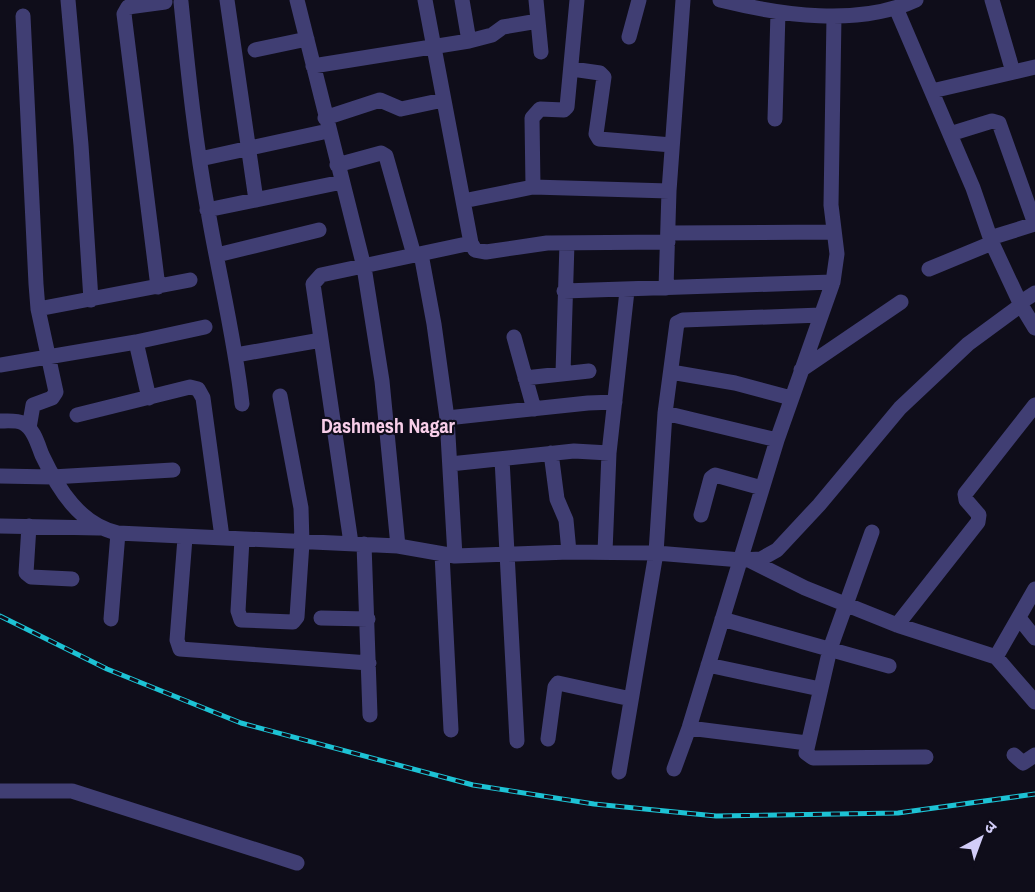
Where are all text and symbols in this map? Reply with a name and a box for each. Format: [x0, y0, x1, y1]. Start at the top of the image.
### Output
district label: Dashmesh Nagar [321, 412, 456, 439]
north arrow [951, 808, 1011, 868]
text: उ [980, 815, 1002, 838]

